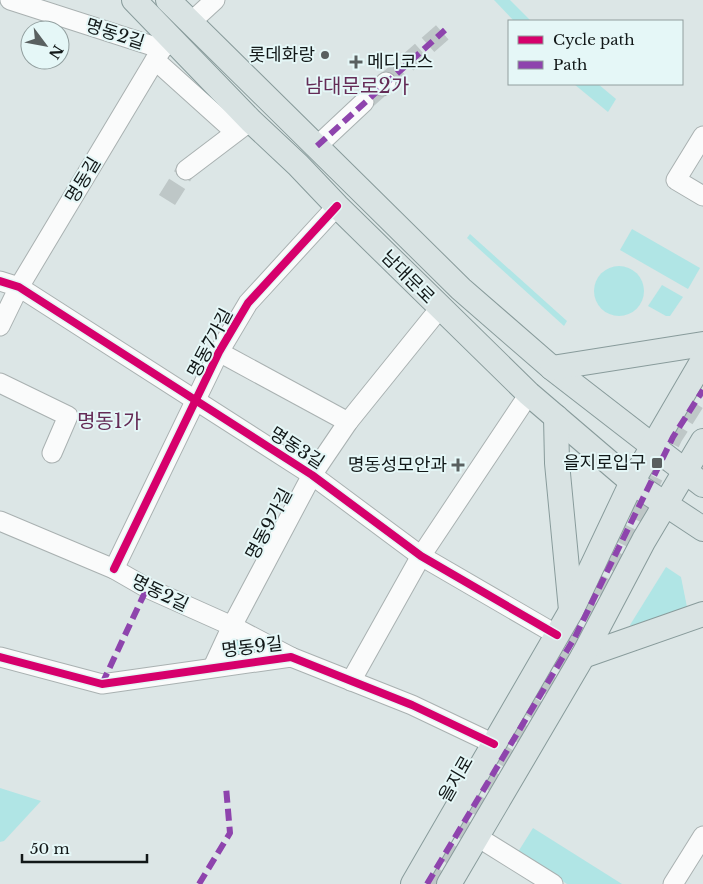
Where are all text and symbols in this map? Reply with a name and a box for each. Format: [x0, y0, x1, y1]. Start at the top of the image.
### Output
street label: 명동2길 [83, 14, 147, 54]
north arrow [20, 20, 70, 70]
legend [508, 20, 683, 85]
text: Cycle path [553, 30, 635, 49]
text: N [45, 42, 67, 62]
place label: 롯데화랑 [249, 44, 315, 66]
marker: 롯데화랑 [319, 49, 331, 61]
place label: 메디코스 [367, 51, 433, 73]
marker: 메디코스 [349, 55, 363, 69]
text: Path [553, 55, 587, 74]
district label: 남대문로2가 [305, 74, 409, 98]
street label: 명동길 [61, 153, 105, 207]
street label: 남대문로 [377, 246, 439, 308]
street label: 명동7가길 [183, 305, 237, 381]
district label: 명동1가 [77, 409, 141, 433]
street label: 명동3길 [266, 422, 328, 474]
place label: 을지로입구 [563, 452, 646, 474]
place label: 명동성모안과 [348, 454, 447, 476]
marker: 을지로입구 [650, 456, 664, 470]
marker: 명동성모안과 [451, 458, 465, 472]
street label: 명동9가길 [241, 484, 297, 564]
street label: 명동2길 [128, 570, 192, 616]
street label: 명동9길 [220, 632, 284, 662]
street label: 을지로 [434, 752, 478, 806]
scale bar [22, 832, 148, 864]
text: 50 m [30, 839, 70, 858]

